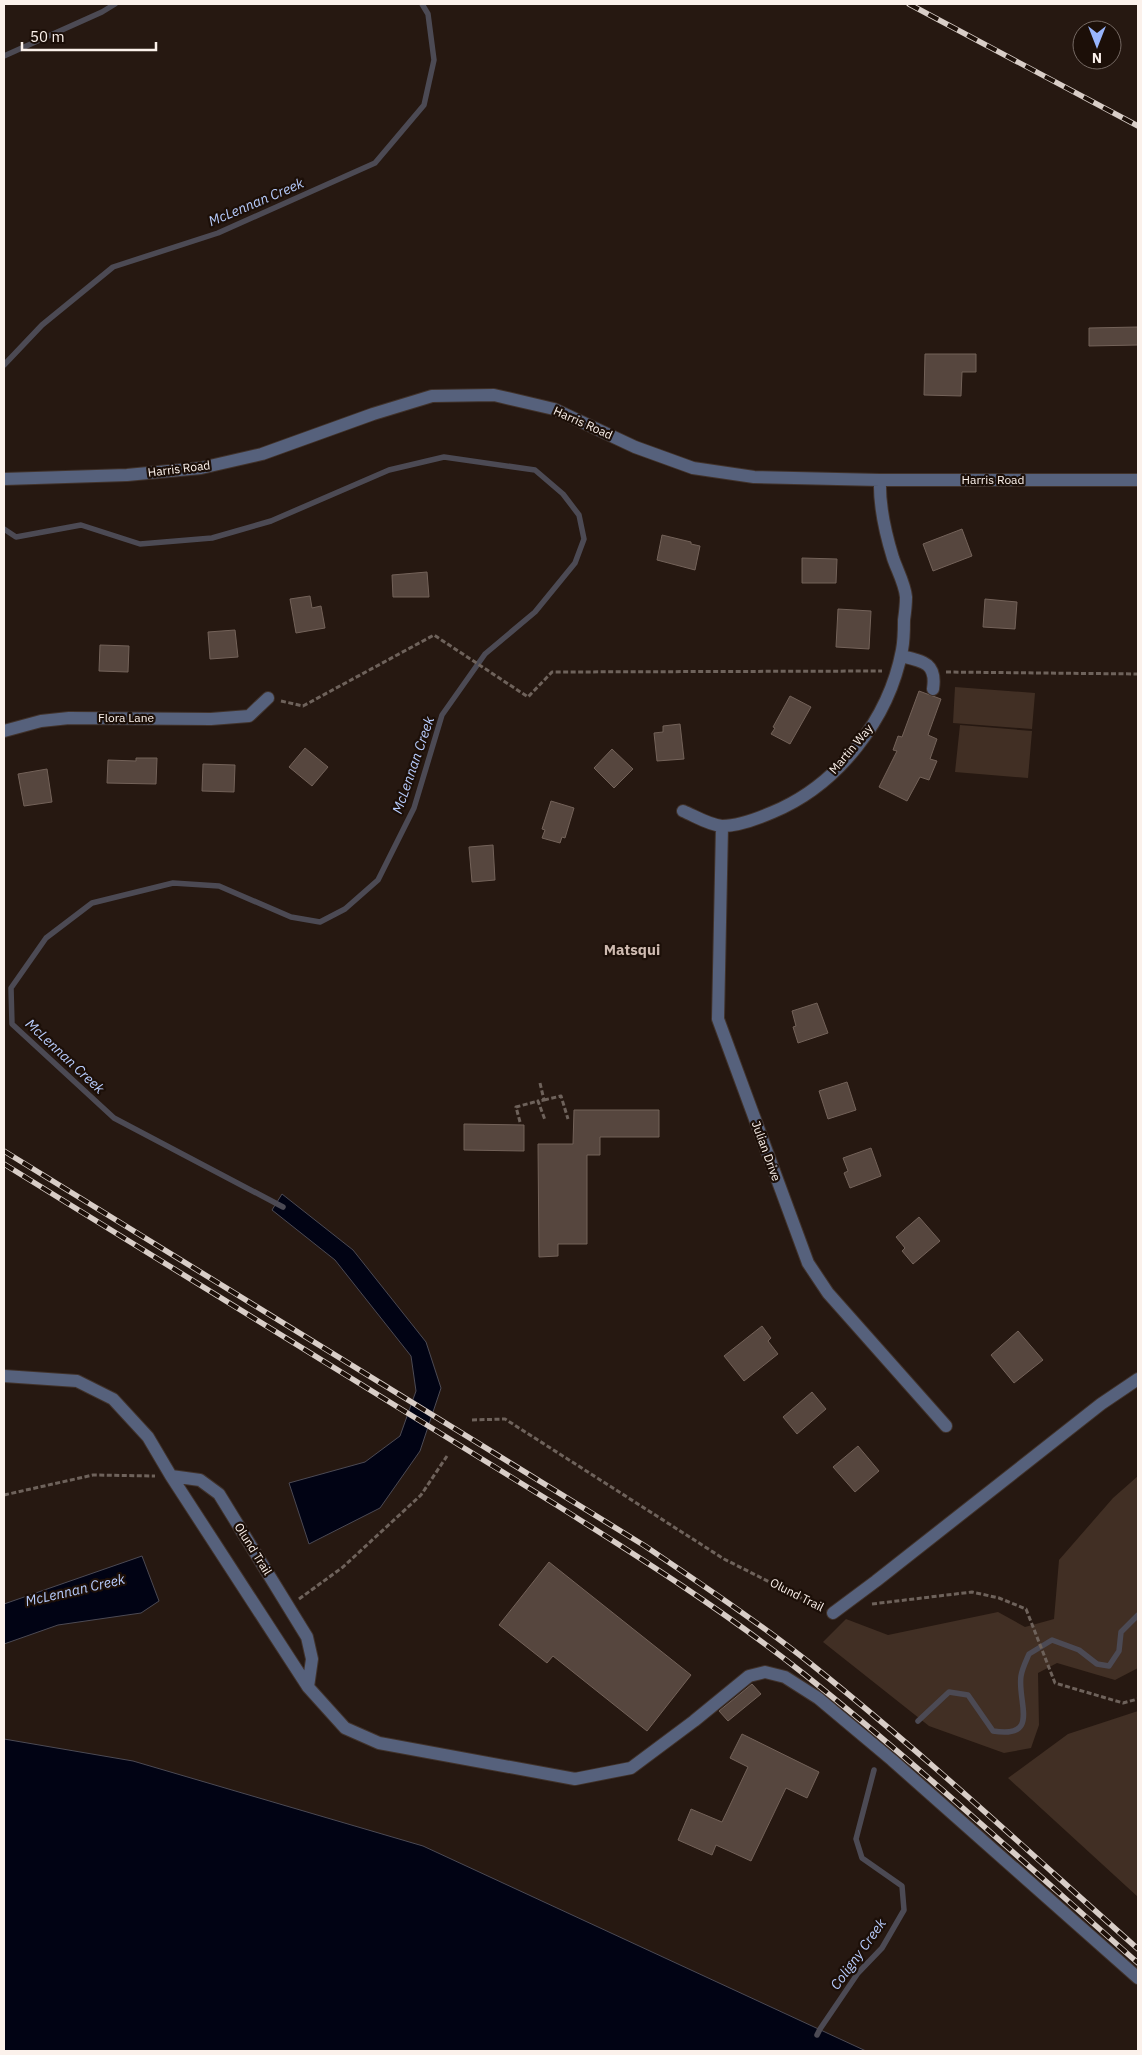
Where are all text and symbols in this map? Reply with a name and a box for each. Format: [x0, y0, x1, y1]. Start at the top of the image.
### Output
scale bar [22, 20, 156, 52]
north arrow [1072, 20, 1122, 70]
text: 50 m [30, 27, 65, 46]
text: N [1092, 49, 1102, 67]
water label: McLennan Creek [206, 174, 307, 230]
street label: Harris Road [551, 403, 615, 442]
street label: Harris Road [147, 457, 211, 480]
street label: Harris Road [962, 472, 1024, 487]
street label: Flora Lane [98, 710, 154, 725]
water label: McLennan Creek [388, 713, 438, 816]
street label: Martin Way [825, 721, 876, 777]
district label: Matsqui [604, 940, 660, 959]
water label: McLennan Creek [22, 1015, 109, 1098]
street label: Julian Drive [749, 1119, 784, 1183]
street label: Olund Trail [232, 1520, 275, 1578]
water label: McLennan Creek [23, 1570, 127, 1610]
street label: Olund Trail [768, 1575, 827, 1615]
water label: Coligny Creek [826, 1914, 890, 1993]

